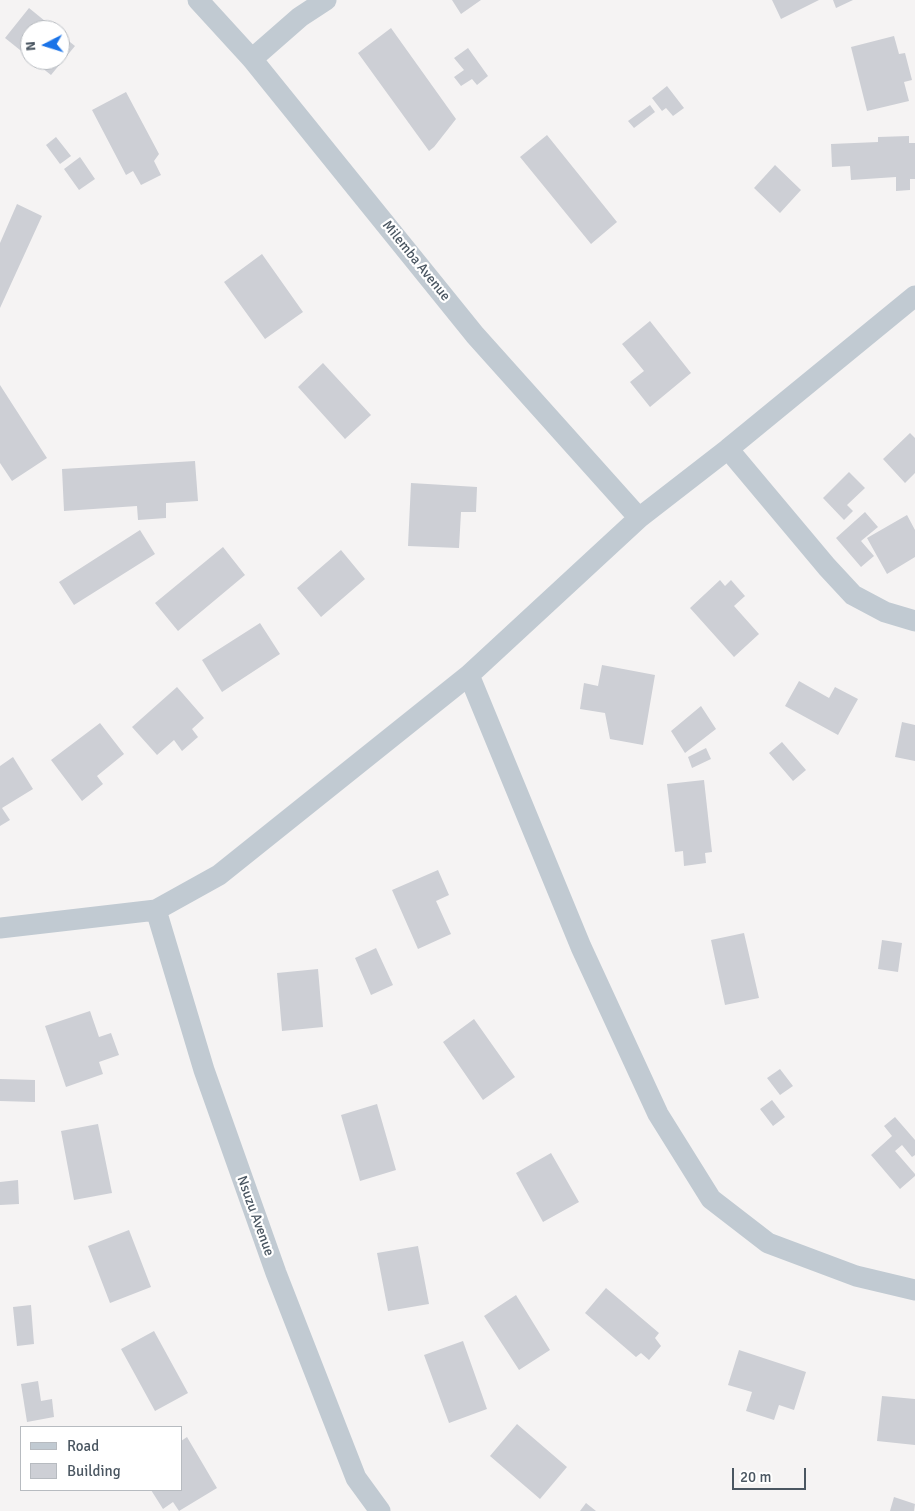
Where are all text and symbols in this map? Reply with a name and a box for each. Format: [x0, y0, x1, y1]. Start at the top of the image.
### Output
north arrow [20, 20, 70, 70]
text: N [22, 41, 39, 52]
street label: Milemba Avenue [378, 217, 454, 305]
street label: Nsuzu Avenue [233, 1174, 277, 1258]
legend [20, 1426, 182, 1491]
text: Road [67, 1437, 99, 1455]
scale bar [735, 1458, 809, 1490]
text: Building [67, 1462, 121, 1480]
text: 20 m [740, 1468, 771, 1486]

